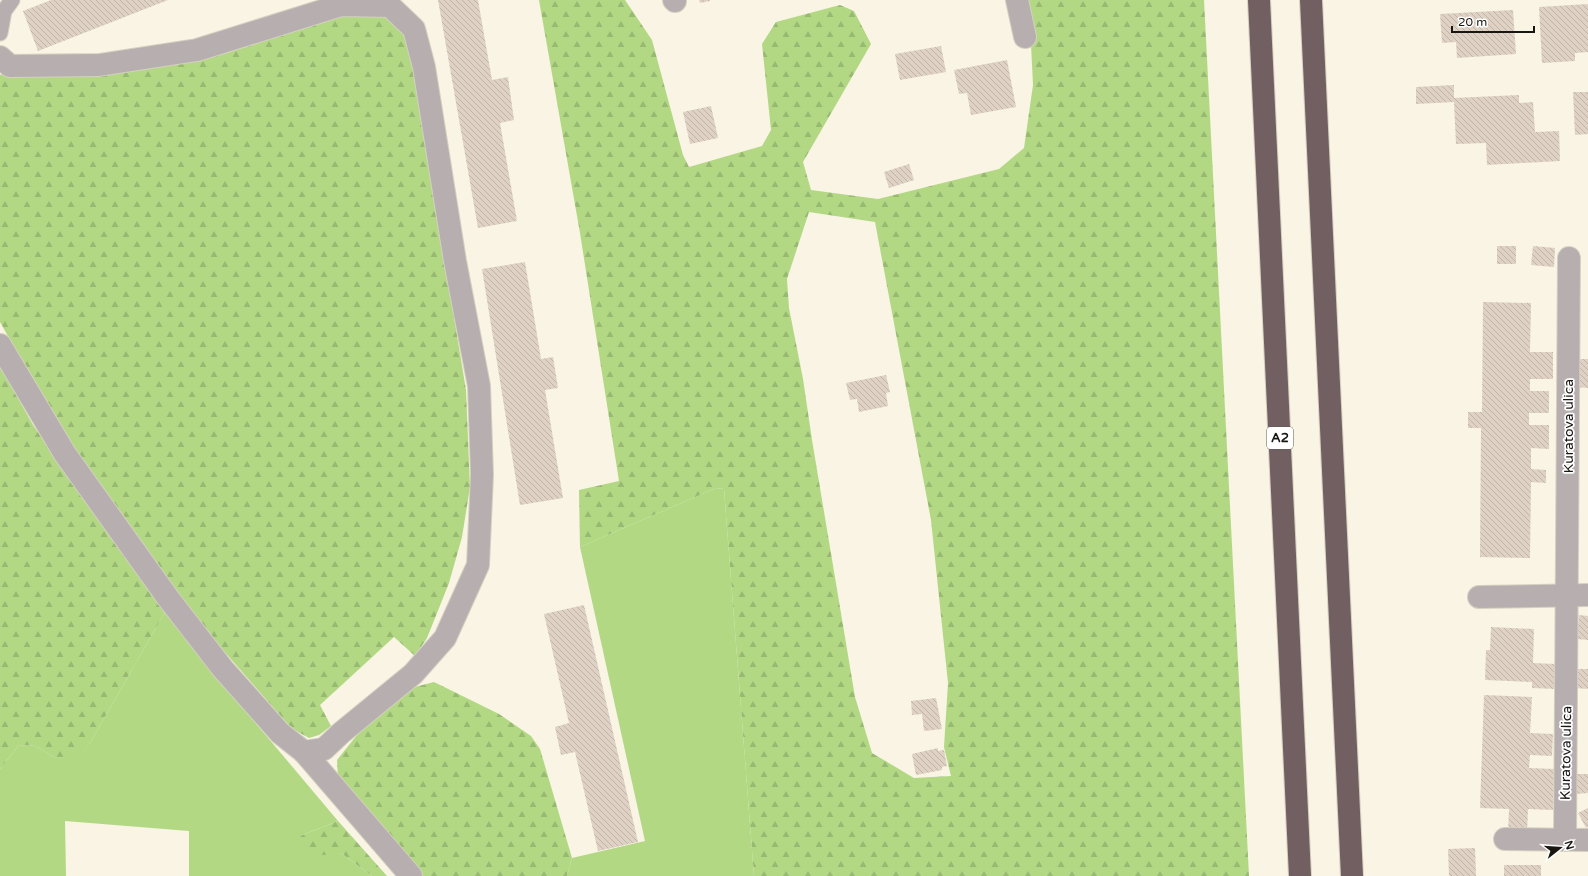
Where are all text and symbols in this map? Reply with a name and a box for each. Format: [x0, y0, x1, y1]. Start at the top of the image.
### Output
scale bar [1452, 8, 1534, 34]
text: 20 m [1458, 15, 1487, 29]
street label: Kuratova ulica [1560, 379, 1577, 473]
road number: A2 [1267, 427, 1293, 449]
street label: Kuratova ulica [1557, 706, 1575, 800]
north arrow [1540, 828, 1580, 868]
text: N [1562, 839, 1577, 851]

